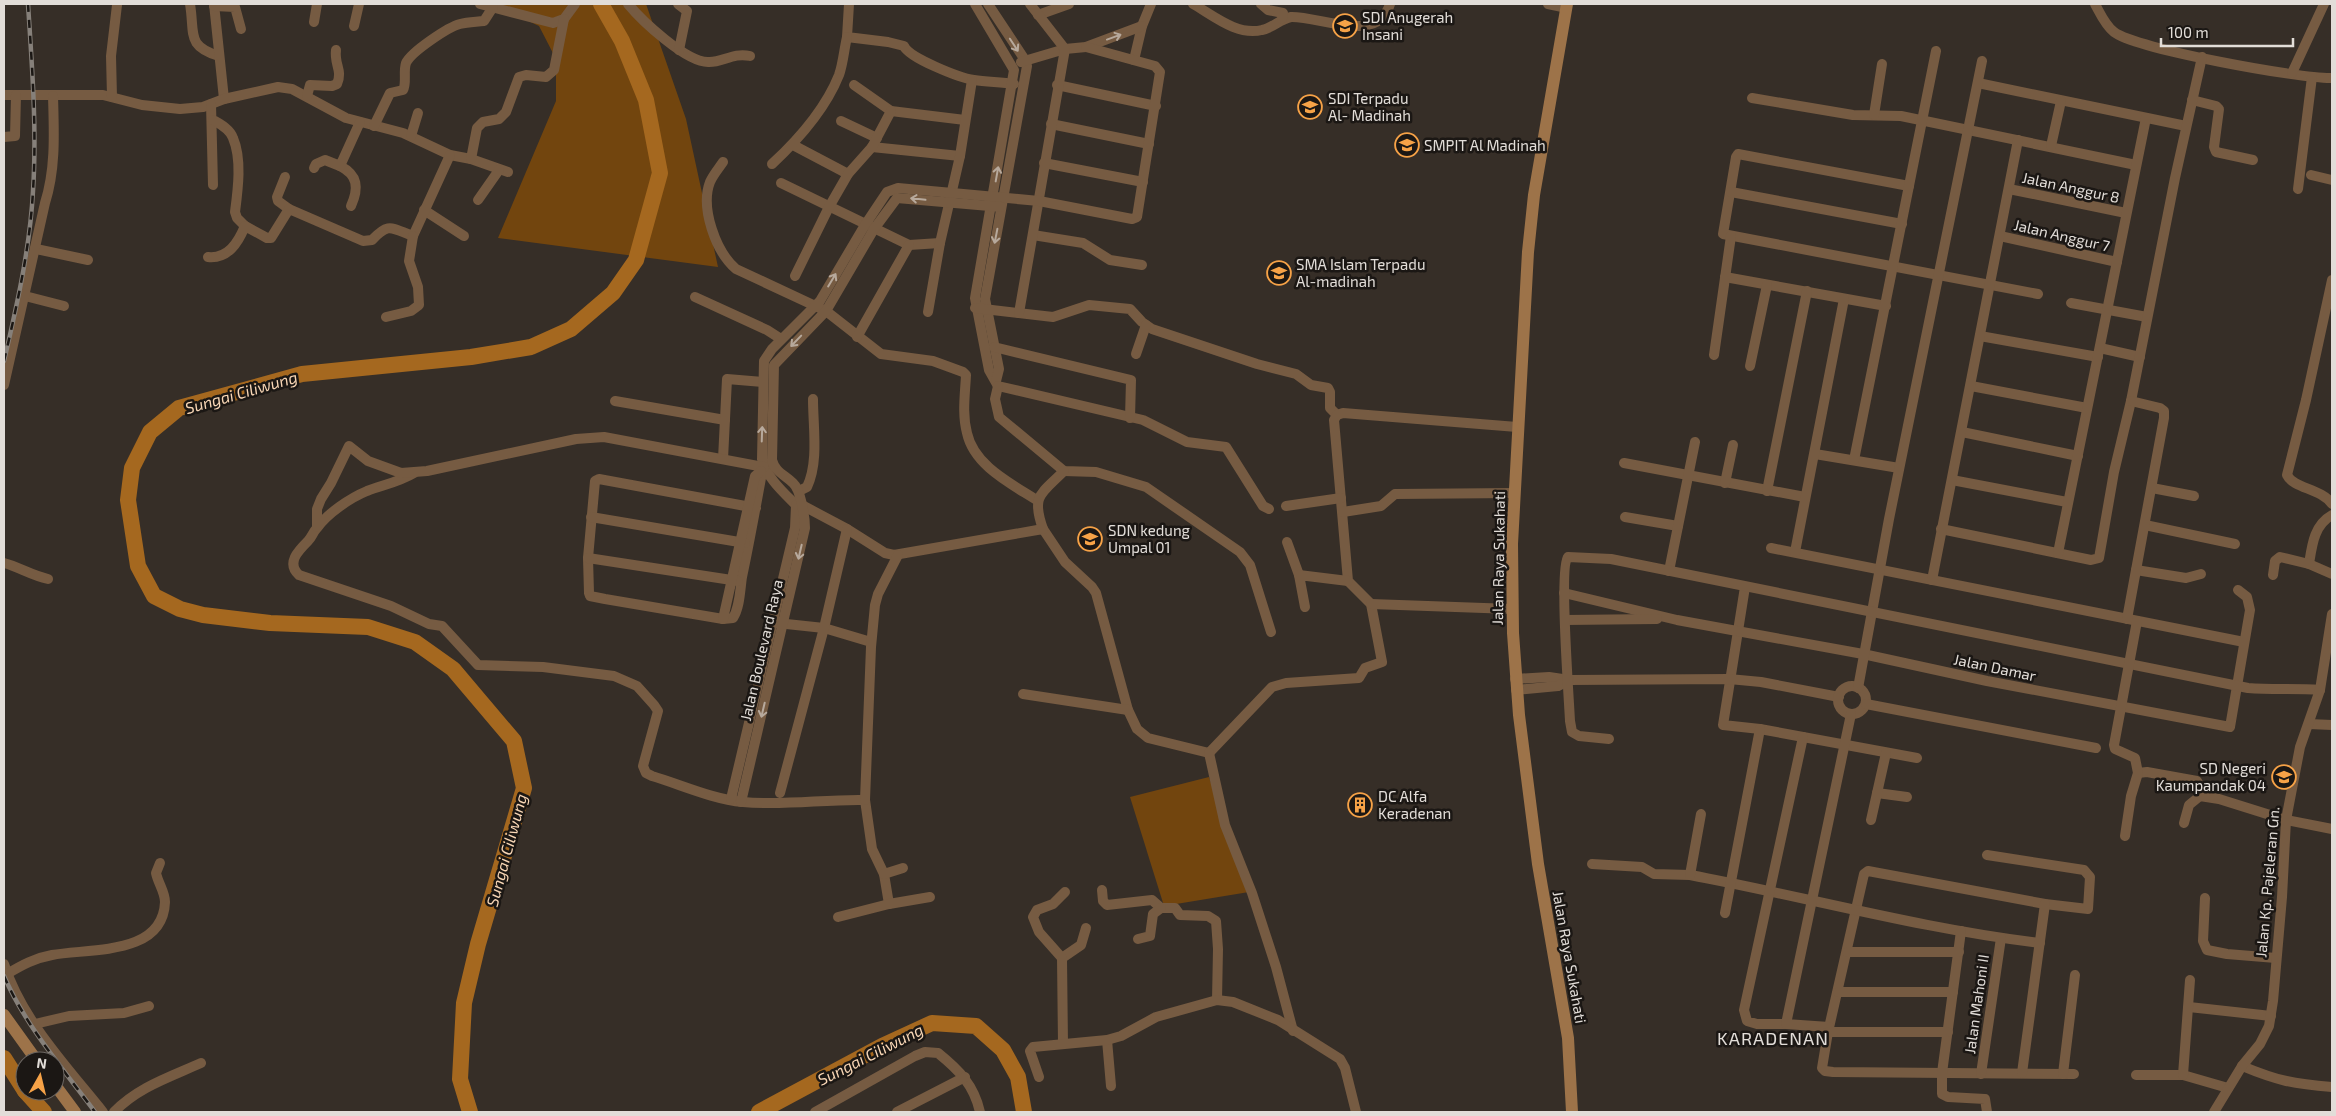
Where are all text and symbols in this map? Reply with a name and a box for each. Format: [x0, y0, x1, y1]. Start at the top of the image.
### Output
place label: SDI Anugerah Insani [1362, 8, 1453, 43]
school or university icon: SDI Anugerah Insani [1332, 13, 1358, 39]
scale bar [2161, 15, 2294, 47]
text: 100 m [2168, 23, 2209, 41]
one-way arrow [1106, 32, 1121, 41]
one-way arrow [1010, 37, 1020, 51]
place label: SDI Terpadu Al- Madinah [1328, 89, 1411, 124]
school or university icon: SDI Terpadu Al- Madinah [1297, 94, 1323, 120]
school or university icon: SMPIT Al Madinah [1394, 132, 1420, 158]
place label: SMPIT Al Madinah [1424, 136, 1546, 154]
one-way arrow [993, 167, 1003, 183]
street label: Jalan Anggur 8 [2021, 168, 2121, 206]
one-way arrow [910, 194, 926, 204]
street label: Jalan Anggur 7 [2012, 215, 2112, 255]
one-way arrow [991, 227, 1000, 243]
place label: SMA Islam Terpadu Al-madinah [1296, 255, 1425, 290]
school or university icon: SMA Islam Terpadu Al-madinah [1266, 260, 1292, 286]
one-way arrow [828, 273, 838, 287]
one-way arrow [790, 335, 802, 348]
water label: Sungai Ciliwung [183, 367, 299, 417]
one-way arrow [757, 426, 766, 442]
street label: Jalan Raya Sukahati [1488, 491, 1508, 625]
place label: SDN kedung Umpal 01 [1108, 521, 1191, 556]
school or university icon: SDN kedung Umpal 01 [1077, 526, 1103, 552]
one-way arrow [795, 543, 804, 559]
street label: Jalan Boulevard Raya [736, 578, 786, 722]
street label: Jalan Damar [1952, 649, 2038, 685]
one-way arrow [758, 701, 767, 717]
place label: SD Negeri Kaumpandak 04 [2156, 759, 2266, 794]
school or university icon: SD Negeri Kaumpandak 04 [2271, 764, 2297, 790]
place label: DC Alfa Keradenan [1378, 787, 1451, 822]
water label: Sungai Ciliwung [482, 792, 530, 908]
building icon: DC Alfa Keradenan [1347, 792, 1373, 818]
street label: Jalan Kp. Pajeleran Gn. [2251, 806, 2284, 958]
street label: Jalan Raya Sukahati [1549, 889, 1591, 1025]
street label: Jalan Mahoni II [1960, 953, 1992, 1055]
water label: Sungai Ciliwung [814, 1019, 926, 1089]
district label: KARADENAN [1717, 1027, 1829, 1049]
north arrow [15, 1051, 65, 1101]
text: N [36, 1054, 48, 1072]

